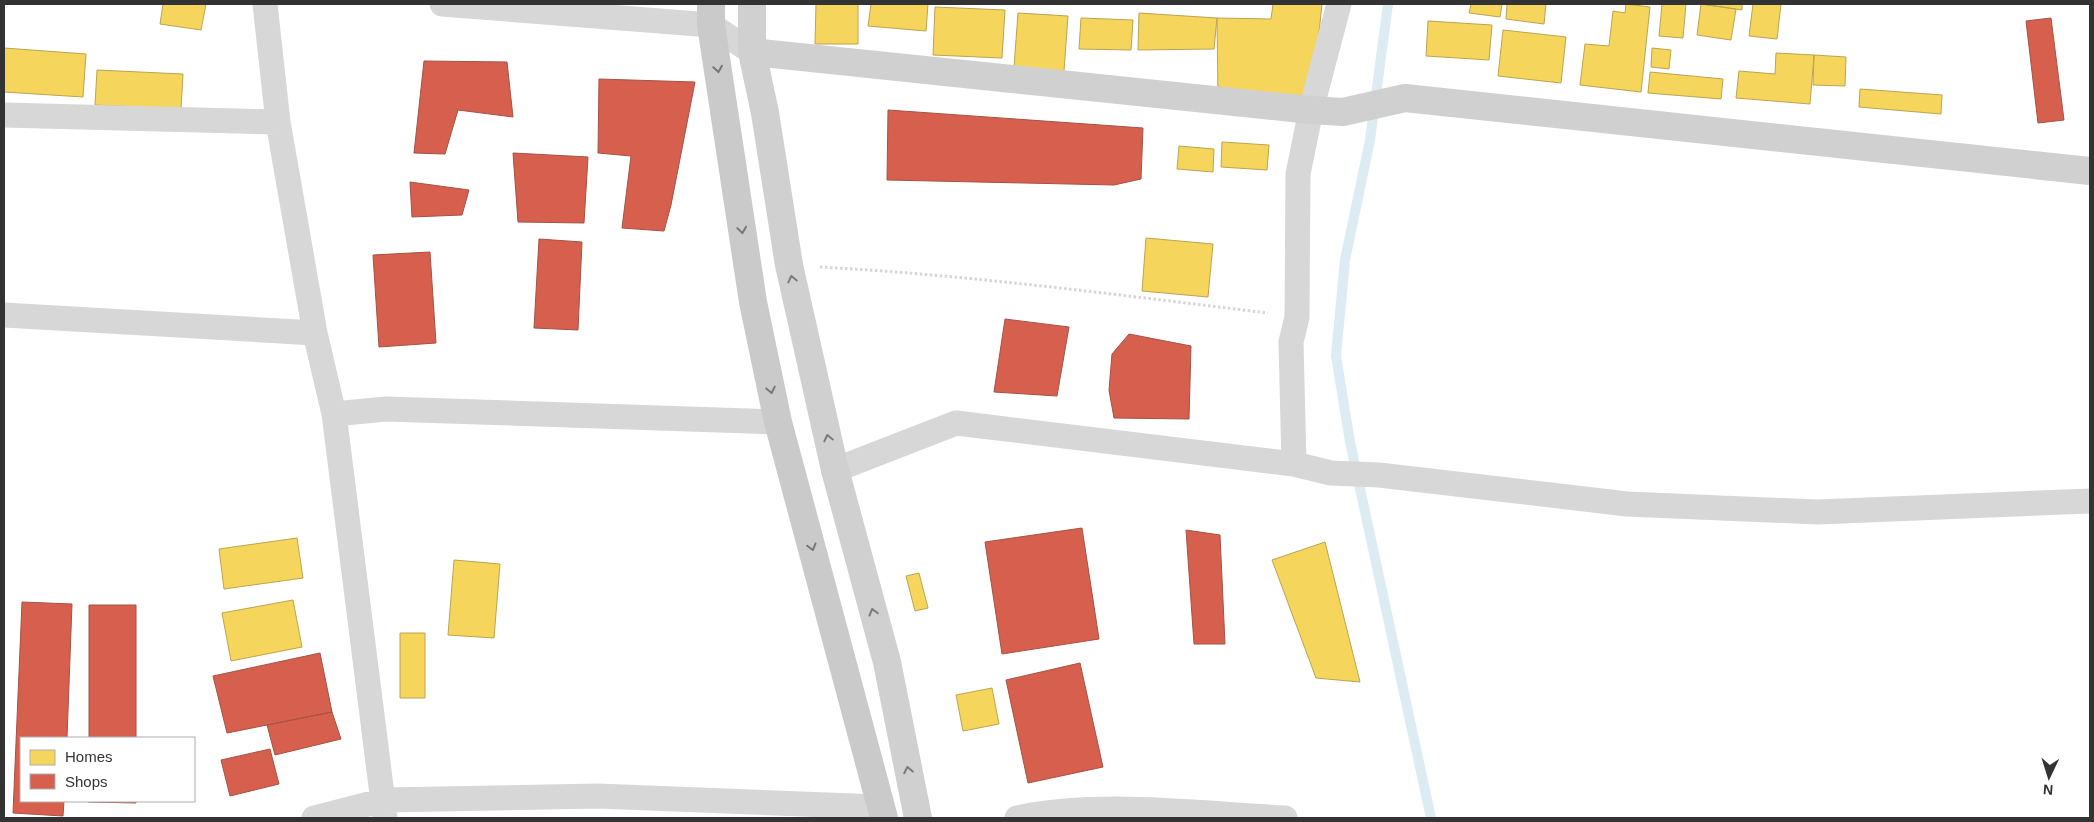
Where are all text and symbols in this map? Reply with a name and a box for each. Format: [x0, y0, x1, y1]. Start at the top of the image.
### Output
one-way arrow [713, 65, 723, 74]
one-way arrow [737, 226, 747, 235]
one-way arrow [787, 275, 798, 284]
one-way arrow [765, 386, 776, 394]
one-way arrow [823, 433, 834, 442]
one-way arrow [806, 543, 817, 552]
one-way arrow [869, 608, 879, 616]
legend [20, 737, 195, 802]
text: Homes [65, 748, 113, 765]
north arrow [2024, 752, 2074, 802]
one-way arrow [904, 766, 914, 775]
text: Shops [65, 773, 108, 790]
text: N [2042, 782, 2054, 798]

